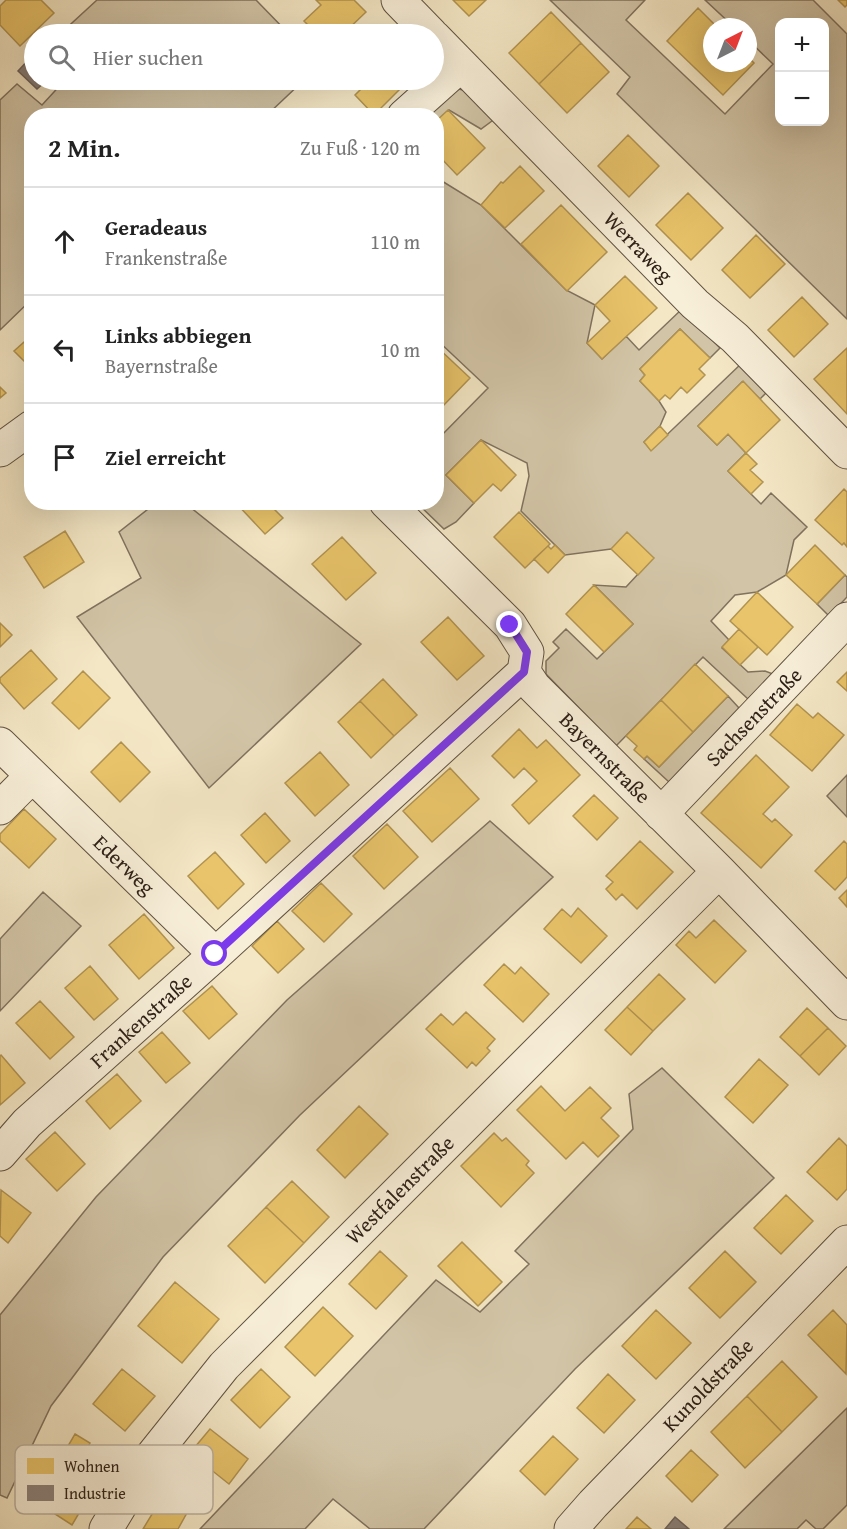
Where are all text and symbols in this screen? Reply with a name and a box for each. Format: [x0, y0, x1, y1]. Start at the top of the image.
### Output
north arrow [703, 18, 757, 72]
map controls [775, 18, 829, 126]
button: + [775, 18, 829, 72]
search box [24, 24, 444, 90]
icon: search [45, 41, 78, 74]
text: Hier suchen [93, 41, 203, 73]
button: − [775, 72, 829, 126]
text: 2 Min. [48, 128, 120, 167]
text: Zu Fuß · 120 m [300, 133, 420, 162]
street label: Werraweg [597, 204, 681, 290]
text: Geradeaus [105, 211, 207, 243]
icon: ahead [48, 225, 81, 258]
text: 110 m [370, 227, 420, 256]
text: Frankenstraße [105, 243, 227, 272]
text: Links abbiegen [105, 319, 251, 351]
icon: left [48, 333, 81, 366]
text: 10 m [380, 335, 420, 364]
text: Bayernstraße [105, 351, 218, 380]
icon: arrive [48, 441, 81, 474]
text: Ziel erreicht [105, 441, 226, 473]
route end [496, 611, 522, 637]
street label: Sachsenstraße [698, 660, 809, 773]
street label: Bayernstraße [553, 705, 658, 811]
street label: Ederweg [87, 827, 163, 902]
route start [201, 940, 227, 966]
street label: Frankenstraße [83, 966, 199, 1075]
street label: Westfalenstraße [338, 1128, 461, 1251]
street label: Kunoldstraße [655, 1331, 760, 1438]
legend [15, 1445, 213, 1514]
text: Wohnen [64, 1454, 120, 1478]
text: Industrie [64, 1481, 126, 1505]

